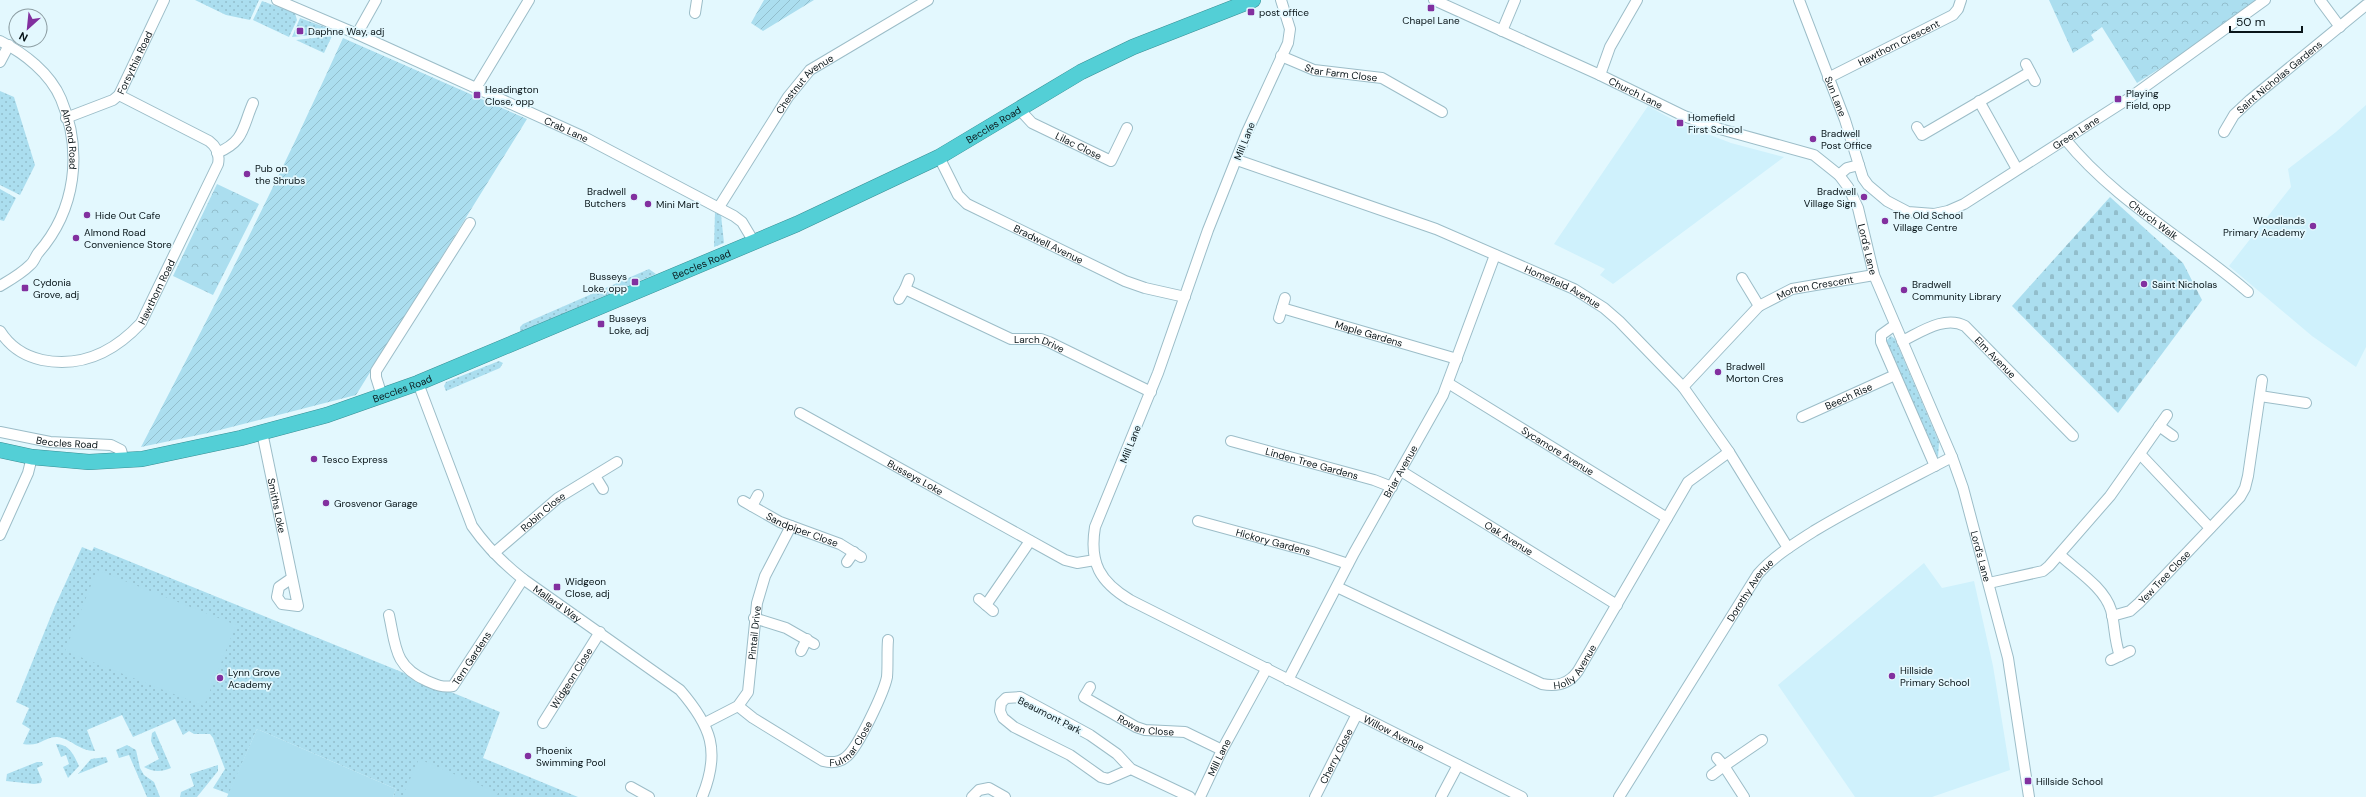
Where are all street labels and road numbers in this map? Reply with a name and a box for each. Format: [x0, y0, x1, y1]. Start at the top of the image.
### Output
street label: Hawthorn Crescent [1856, 17, 1942, 69]
street label: Forsythia Road [114, 29, 155, 97]
street label: Saint Nicholas Gardens [2234, 38, 2325, 116]
street label: Chestnut Avenue [773, 51, 836, 116]
street label: Star Farm Close [1302, 61, 1378, 84]
street label: Church Lane [1606, 74, 1665, 112]
street label: Sun Lane [1822, 74, 1849, 119]
street label: Beccles Road [964, 103, 1024, 146]
street label: Almond Road [58, 107, 79, 170]
street label: Green Lane [2050, 113, 2102, 153]
street label: Crab Lane [542, 114, 591, 145]
street label: Mill Lane [1231, 120, 1258, 162]
street label: Lilac Close [1053, 129, 1104, 163]
street label: Church Walk [2126, 197, 2180, 243]
street label: Bradwell Avenue [1011, 222, 1086, 267]
street label: Lord's Lane [1855, 222, 1880, 276]
street label: Beccles Road [670, 247, 733, 283]
street label: Hawthorn Road [135, 257, 178, 327]
street label: Homefield Avenue [1523, 262, 1604, 312]
street label: Morton Crescent [1775, 273, 1855, 303]
street label: Maple Gardens [1333, 318, 1404, 350]
street label: Larch Drive [1014, 333, 1067, 356]
street label: Elm Avenue [1972, 334, 2019, 381]
street label: Beccles Road [371, 372, 434, 405]
street label: Beech Rise [1823, 380, 1875, 413]
street label: Mill Lane [1117, 423, 1144, 465]
street label: Sycamore Avenue [1519, 424, 1596, 479]
street label: Beccles Road [35, 433, 98, 451]
street label: Briar Avenue [1381, 443, 1421, 500]
street label: Linden Tree Gardens [1264, 445, 1360, 482]
street label: Busseys Loke [885, 457, 946, 498]
street label: Smiths Loke [265, 477, 289, 535]
street label: Robin Close [518, 489, 568, 534]
street label: Sandpiper Close [764, 510, 840, 550]
street label: Oak Avenue [1482, 518, 1536, 559]
street label: Hickory Gardens [1234, 526, 1312, 558]
street label: Lord's Lane [1968, 529, 1994, 584]
street label: Yew Tree Close [2136, 547, 2193, 607]
street label: Dorothy Avenue [1724, 556, 1777, 624]
street label: Mallard Way [531, 582, 584, 626]
street label: Pintail Drive [745, 605, 764, 660]
street label: Tern Gardens [449, 629, 494, 688]
street label: Holly Avenue [1553, 642, 1599, 692]
street label: Widgeon Close [548, 645, 596, 711]
street label: Beaumont Park [1016, 694, 1084, 737]
street label: Rowan Close [1115, 712, 1175, 738]
street label: Willow Avenue [1361, 712, 1427, 754]
street label: Fulmar Close [829, 719, 875, 769]
street label: Cherry Close [1317, 726, 1356, 786]
street label: Mill Lane [1205, 736, 1234, 778]

